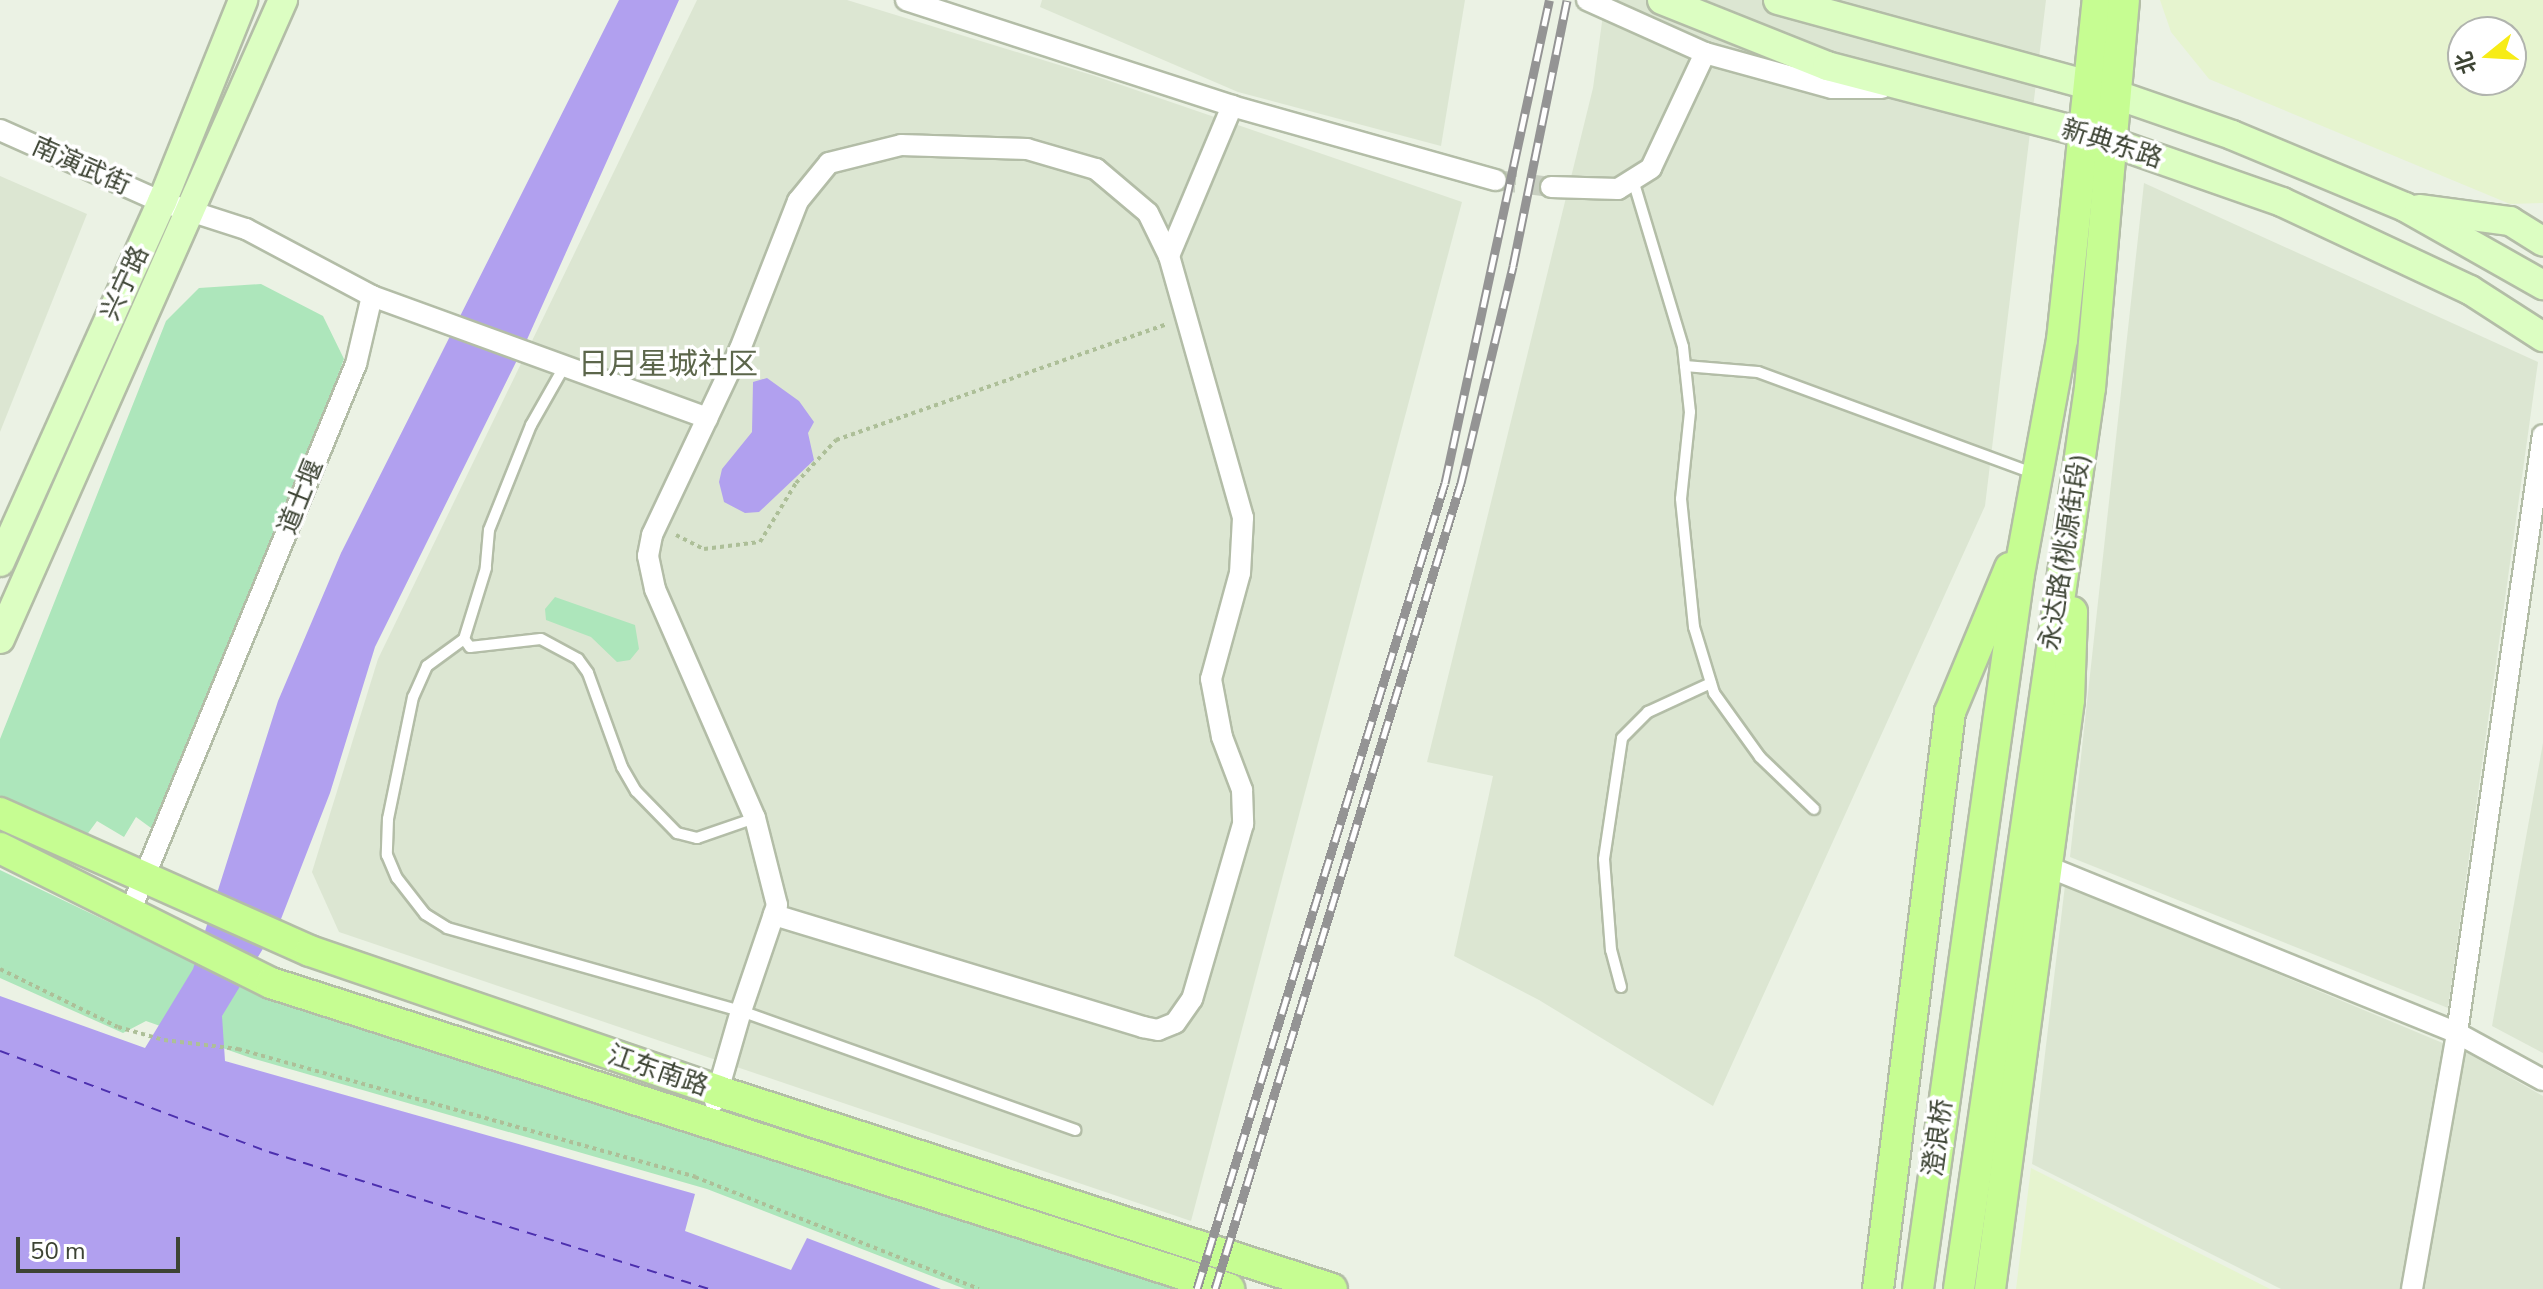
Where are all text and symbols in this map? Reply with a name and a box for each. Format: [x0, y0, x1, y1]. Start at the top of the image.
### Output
north arrow [2447, 16, 2527, 96]
text: 北 [2448, 48, 2484, 78]
street label: 新典东路 [2058, 113, 2166, 175]
street label: 南演武街 [27, 131, 135, 201]
street label: 兴宁路 [94, 241, 156, 325]
district label: 日月星城社区 [578, 347, 758, 383]
street label: 永达路(桃源街段) [2034, 452, 2096, 652]
street label: 道士堰 [272, 455, 330, 539]
street label: 江东南路 [604, 1039, 712, 1103]
street label: 澄浪桥 [1917, 1097, 1959, 1179]
scale bar [20, 1221, 184, 1271]
text: 50 m [30, 1235, 86, 1267]

